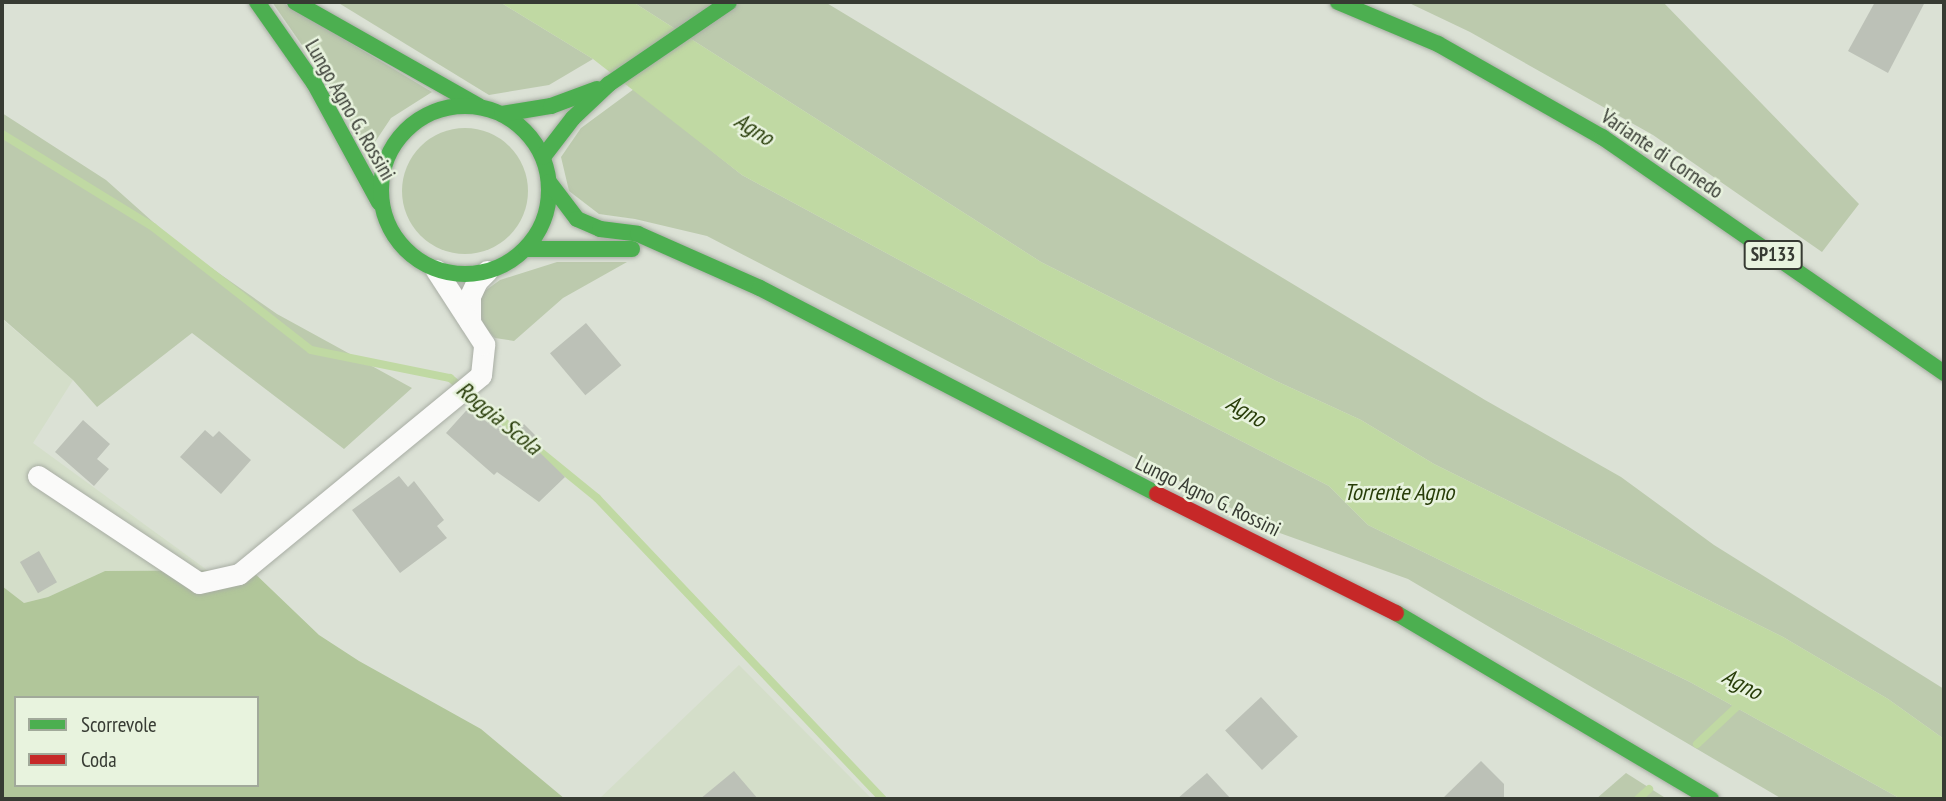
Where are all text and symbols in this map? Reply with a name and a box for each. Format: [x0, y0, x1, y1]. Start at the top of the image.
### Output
street label: Lungo Agno G. Rossini [299, 34, 401, 186]
street label: Variante di Cornedo [1596, 104, 1728, 204]
water label: Agno [729, 107, 779, 151]
road number: SP133 [1743, 240, 1803, 270]
water label: Roggia Scola [451, 375, 547, 461]
water label: Agno [1222, 389, 1270, 433]
street label: Lungo Agno G. Rossini [1130, 450, 1286, 542]
water label: Torrente Agno [1343, 478, 1455, 506]
water label: Agno [1718, 662, 1766, 706]
legend [14, 696, 259, 787]
text: Scorrevole [81, 711, 157, 738]
text: Coda [81, 746, 117, 773]

